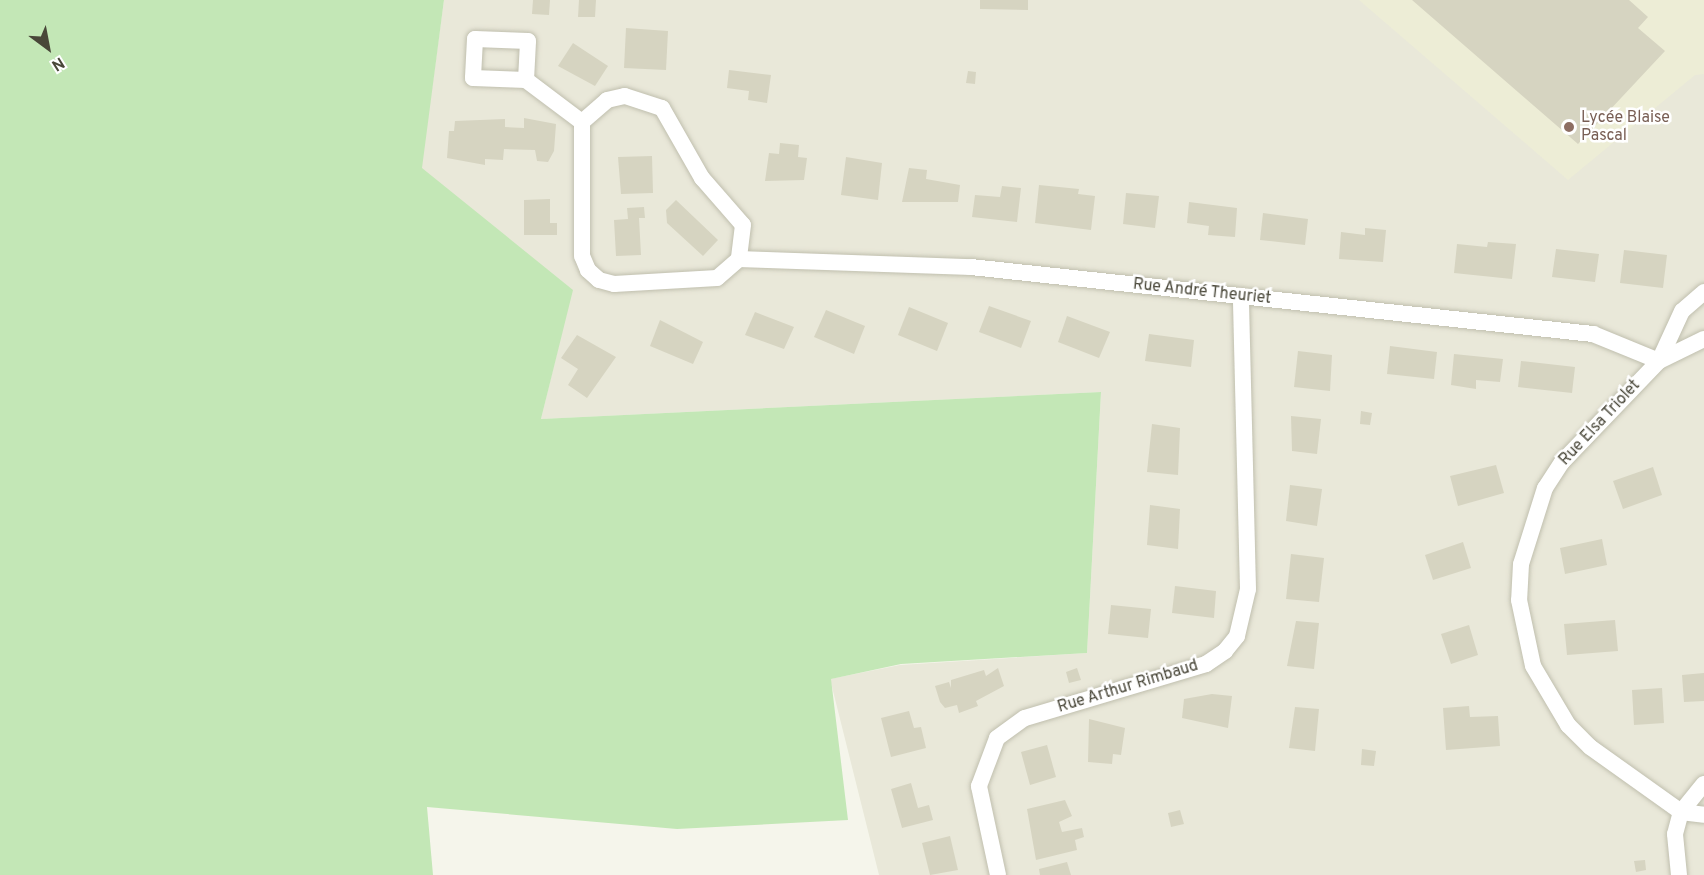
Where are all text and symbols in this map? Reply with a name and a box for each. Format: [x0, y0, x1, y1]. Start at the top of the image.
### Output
north arrow [18, 18, 78, 78]
text: N [47, 52, 68, 75]
place label: Lycée Blaise Pascal [1581, 108, 1670, 146]
marker: Lycée Blaise Pascal [1562, 120, 1576, 134]
street label: Rue André Theuriet [1131, 275, 1273, 309]
street label: Rue Elsa Triolet [1555, 376, 1645, 470]
street label: Rue Arthur Rimbaud [1055, 656, 1201, 718]

